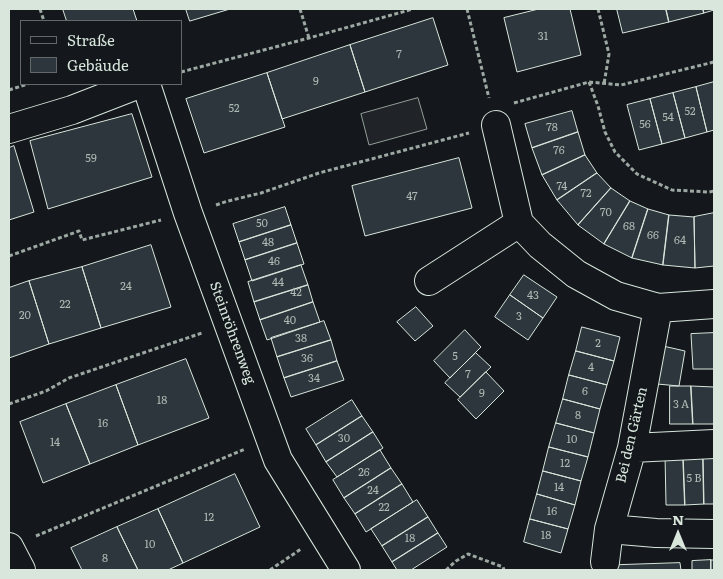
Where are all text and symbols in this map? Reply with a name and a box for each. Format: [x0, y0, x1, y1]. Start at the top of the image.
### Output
legend [20, 20, 182, 85]
text: Straße [67, 28, 115, 51]
house number: 31 [538, 30, 548, 44]
house number: 7 [396, 48, 402, 62]
text: Gebäude [67, 53, 129, 76]
house number: 9 [313, 75, 319, 89]
house number: 52 [228, 102, 240, 116]
house number: 52 [684, 105, 696, 119]
house number: 54 [662, 111, 674, 125]
house number: 56 [639, 118, 651, 132]
house number: 78 [546, 121, 558, 135]
house number: 76 [553, 144, 565, 158]
house number: 59 [85, 152, 97, 166]
house number: 74 [557, 180, 567, 194]
house number: 72 [580, 187, 592, 201]
house number: 47 [406, 190, 418, 204]
house number: 70 [600, 206, 612, 220]
house number: 50 [256, 217, 268, 231]
house number: 68 [623, 220, 635, 234]
house number: 66 [647, 229, 659, 243]
house number: 64 [674, 234, 686, 248]
house number: 48 [262, 236, 274, 250]
house number: 46 [268, 255, 280, 269]
house number: 44 [272, 276, 284, 290]
house number: 24 [120, 280, 132, 294]
street label: Steinröhrenweg [206, 280, 258, 386]
house number: 42 [290, 286, 302, 300]
house number: 43 [527, 289, 539, 303]
house number: 22 [59, 298, 71, 312]
house number: 20 [19, 309, 31, 323]
house number: 3 [516, 310, 522, 324]
house number: 40 [284, 314, 296, 328]
house number: 38 [295, 332, 307, 346]
house number: 2 [595, 337, 601, 351]
house number: 5 [452, 350, 458, 364]
house number: 36 [301, 352, 313, 366]
house number: 4 [588, 361, 594, 375]
house number: 7 [465, 368, 471, 382]
house number: 34 [308, 372, 320, 386]
house number: 6 [582, 385, 588, 399]
street label: Bei den Gärten [613, 385, 651, 485]
house number: 9 [479, 387, 485, 401]
house number: 18 [157, 394, 167, 408]
house number: 3 A [673, 398, 689, 412]
house number: 8 [575, 409, 581, 423]
house number: 16 [98, 417, 108, 431]
house number: 30 [338, 432, 350, 446]
house number: 10 [567, 433, 577, 447]
house number: 14 [50, 436, 60, 450]
house number: 12 [560, 457, 570, 471]
house number: 26 [358, 466, 370, 480]
house number: 5 B [686, 472, 702, 486]
house number: 14 [554, 481, 564, 495]
house number: 24 [367, 484, 379, 498]
house number: 22 [378, 501, 390, 515]
house number: 16 [547, 505, 557, 519]
north arrow [653, 509, 703, 559]
text: N [672, 509, 684, 529]
house number: 12 [204, 511, 214, 525]
house number: 18 [541, 529, 551, 543]
house number: 18 [405, 532, 415, 546]
house number: 10 [145, 538, 155, 552]
house number: 8 [102, 552, 108, 566]

